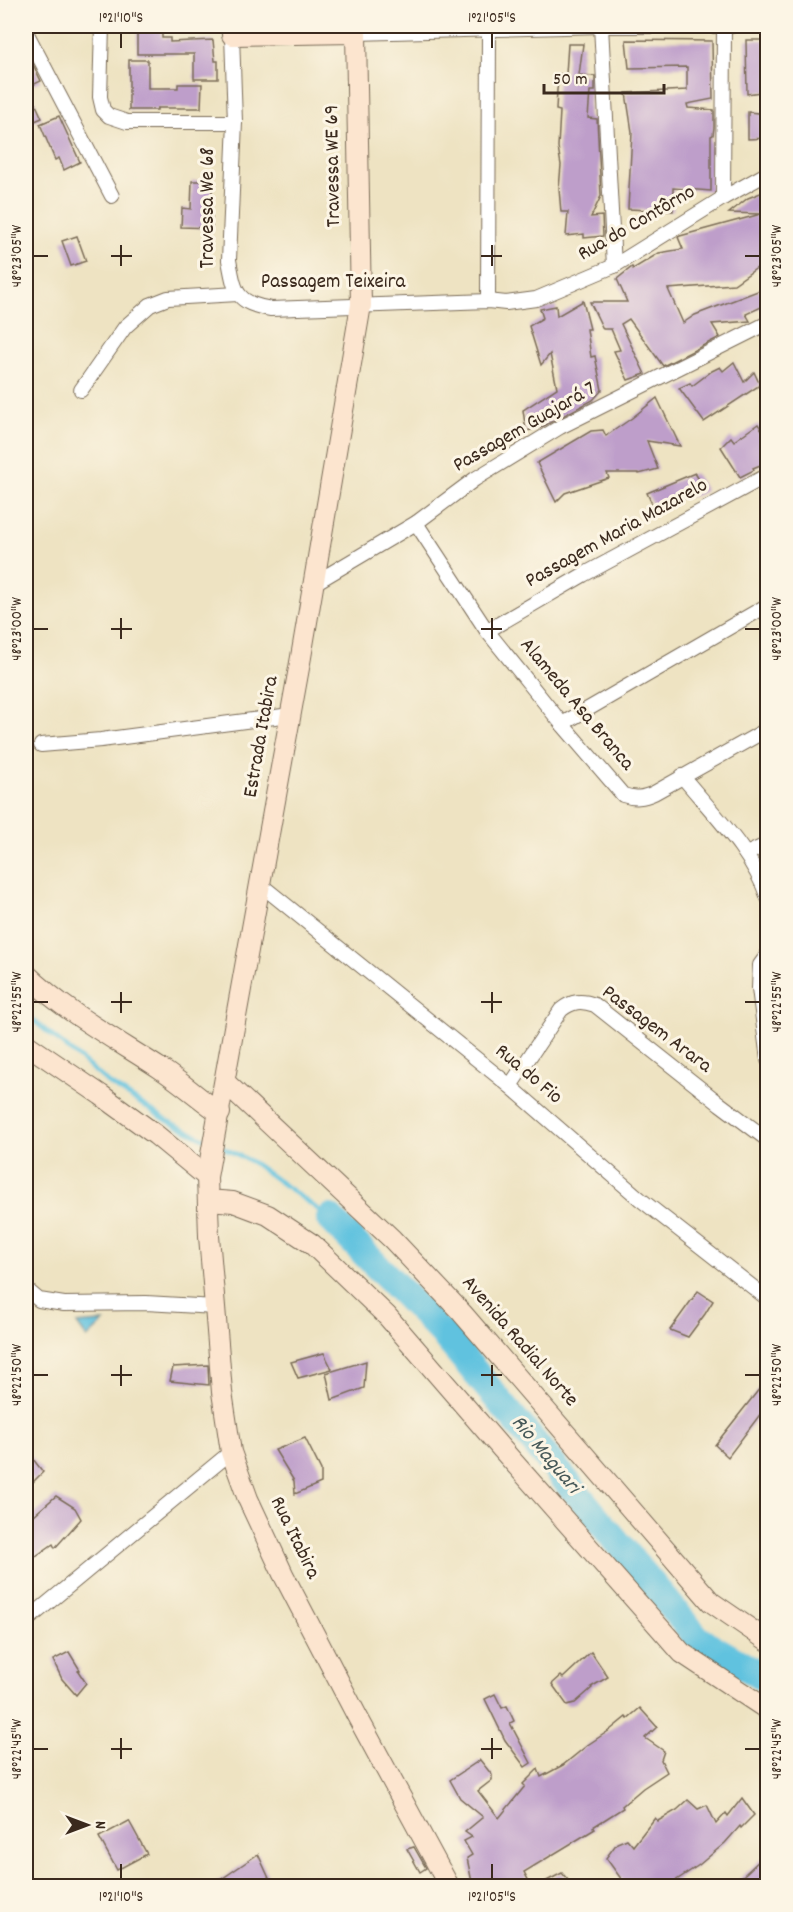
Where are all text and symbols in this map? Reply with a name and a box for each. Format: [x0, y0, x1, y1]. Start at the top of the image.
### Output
text: 1°21'10"S [99, 8, 143, 30]
text: 1°21'05"S [468, 8, 516, 30]
scale bar [544, 57, 664, 95]
text: 50 m [553, 68, 588, 93]
street label: Travessa WE 69 [318, 104, 350, 228]
street label: Travessa We 68 [194, 147, 224, 269]
street label: Rua do Contôrno [573, 178, 701, 270]
text: 48°23'05"W [7, 224, 29, 287]
text: 48°23'05"W [767, 224, 789, 287]
street label: Passagem Teixeira [261, 268, 406, 298]
street label: Passagem Guajará 7 [448, 375, 602, 481]
street label: Passagem Maria Mazarelo [520, 471, 714, 597]
text: 48°23'00"W [7, 597, 29, 661]
text: 48°23'00"W [767, 597, 789, 661]
street label: Alameda Asa Branca [511, 632, 641, 779]
street label: Estrada Itabira [237, 673, 288, 800]
text: 48°22'55"W [7, 971, 29, 1032]
text: 48°22'55"W [767, 971, 789, 1032]
street label: Passagem Arara [595, 978, 718, 1082]
street label: Rua do Fio [488, 1038, 568, 1112]
street label: Avenida Radial Norte [453, 1270, 585, 1414]
text: 48°22'50"W [7, 1344, 29, 1406]
text: 48°22'50"W [767, 1344, 789, 1406]
water label: Rio Maguari [503, 1409, 589, 1503]
street label: Rua Itabira [261, 1492, 327, 1585]
text: 48°22'45"W [7, 1718, 29, 1779]
text: 48°22'45"W [767, 1718, 789, 1779]
north arrow [57, 1795, 117, 1855]
text: N [88, 1821, 111, 1829]
text: 1°21'10"S [99, 1887, 143, 1909]
text: 1°21'05"S [468, 1887, 516, 1909]

